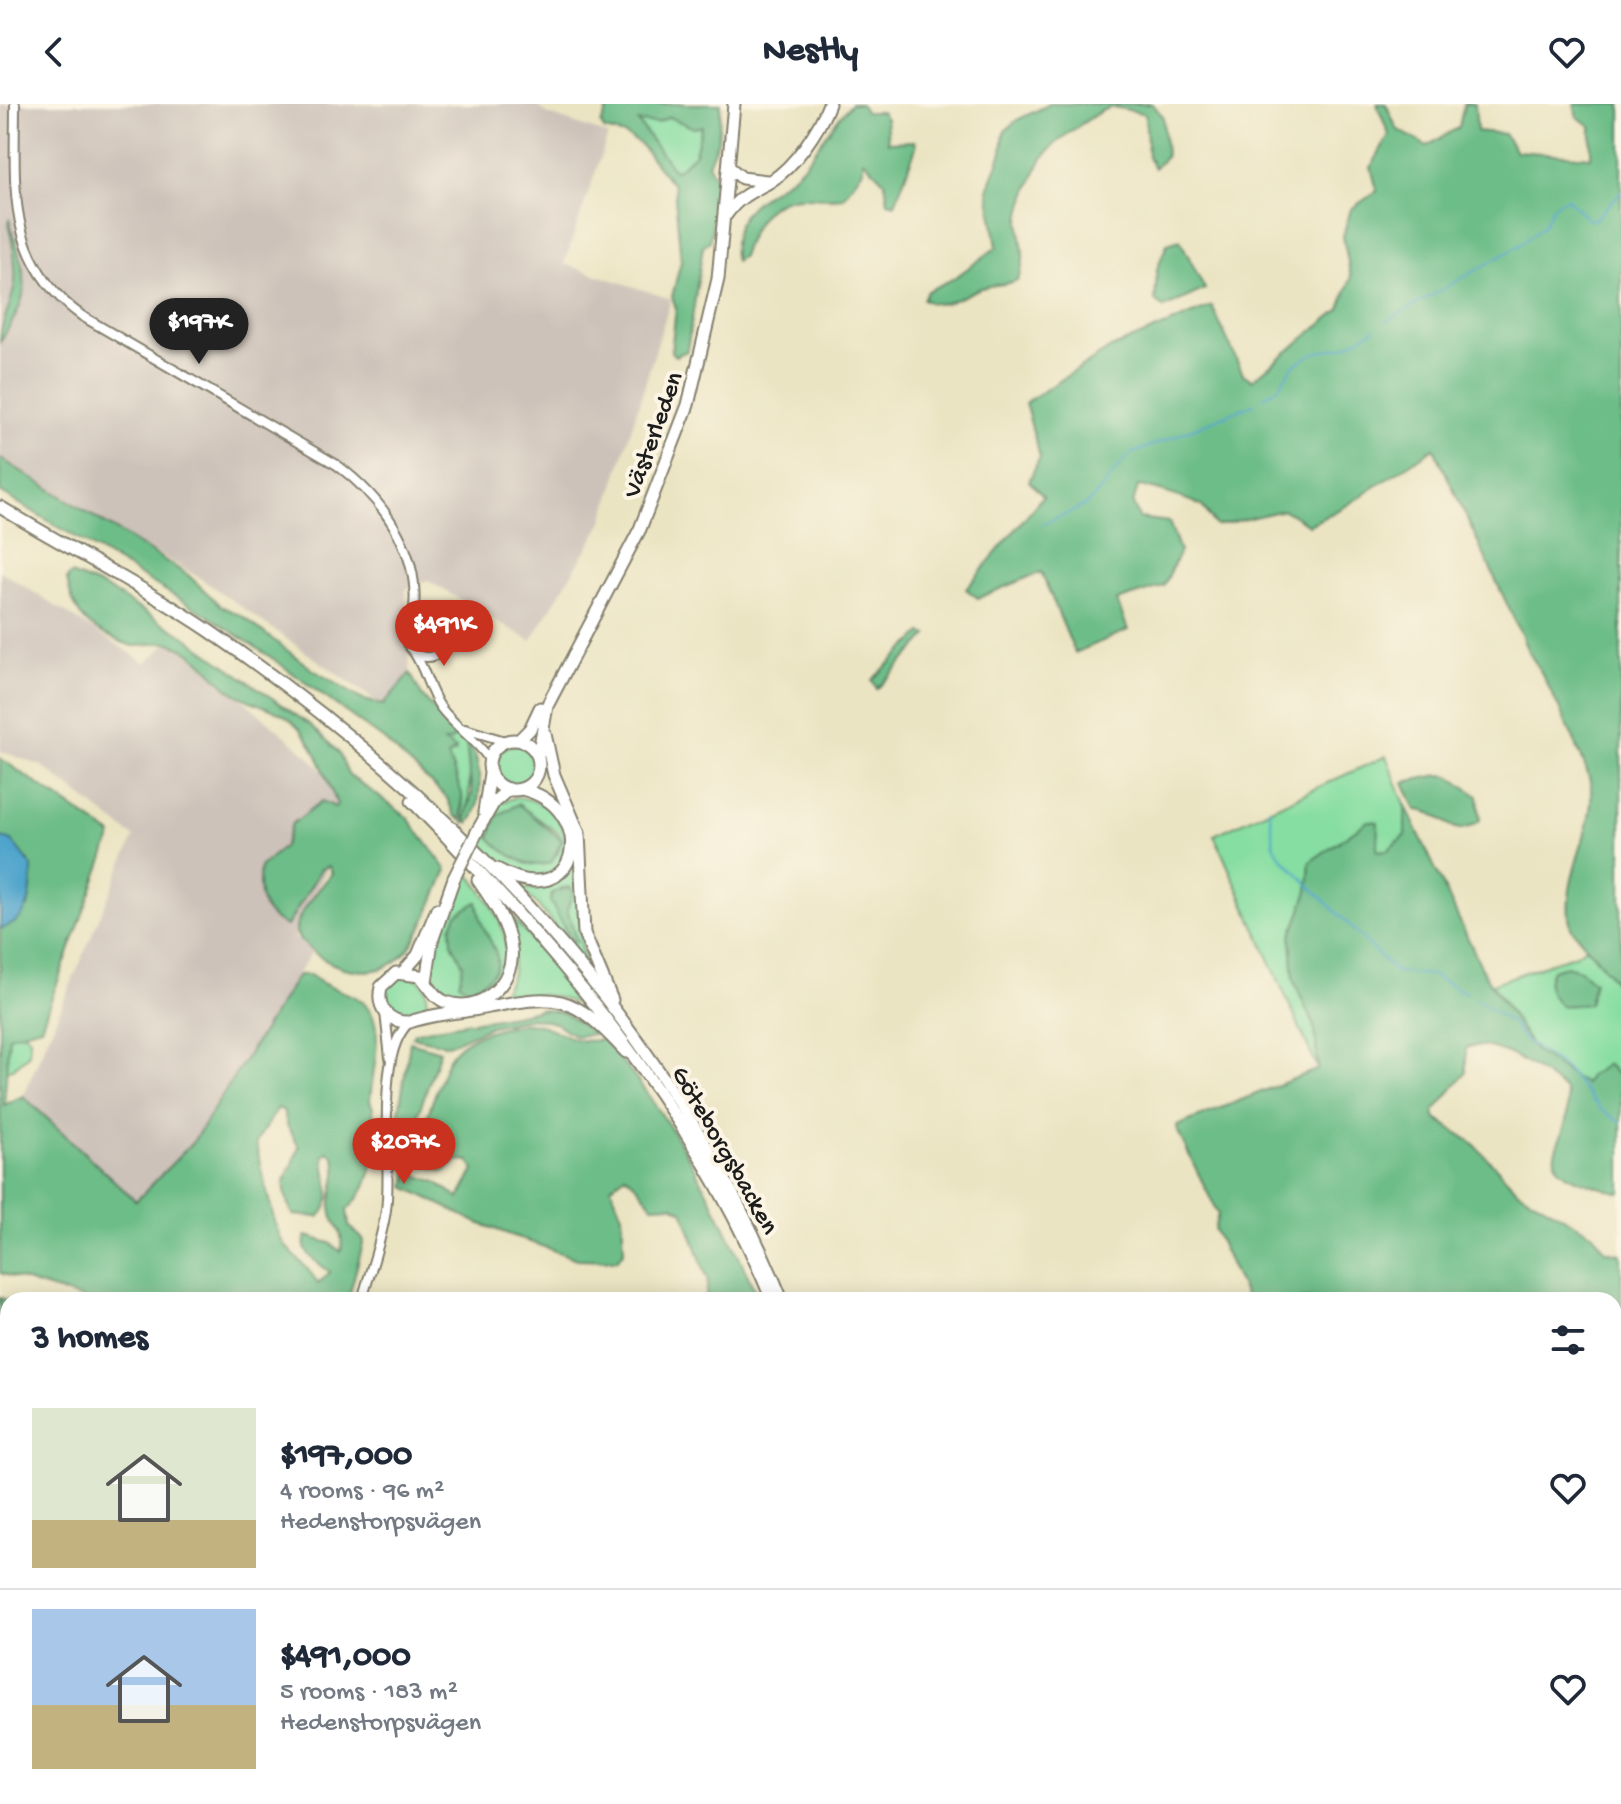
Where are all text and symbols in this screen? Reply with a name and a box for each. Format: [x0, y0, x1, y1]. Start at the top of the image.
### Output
icon: back [32, 30, 76, 74]
icon: heart [1545, 30, 1589, 74]
text: Nestly [763, 31, 858, 74]
pin: $197K [143, 298, 255, 366]
text: $197K [167, 308, 231, 339]
street label: Västerleden [618, 368, 693, 504]
pin: $491K [388, 600, 500, 668]
text: $491K [413, 610, 475, 641]
street label: Göteborgsbacken [662, 1062, 784, 1241]
pin: $207K [348, 1118, 460, 1186]
text: $207K [370, 1128, 438, 1159]
icon: filters [1546, 1318, 1590, 1362]
text: 3 homes [32, 1320, 148, 1360]
text: $197,000 [280, 1437, 412, 1477]
icon: home [96, 1440, 192, 1536]
icon: heart [1546, 1466, 1590, 1510]
text: 4 rooms · 96 m² [280, 1477, 444, 1508]
text: Hedenstorpsvägen [280, 1508, 481, 1539]
text: $491,000 [280, 1638, 411, 1678]
icon: home [96, 1641, 192, 1737]
icon: heart [1546, 1667, 1590, 1711]
text: 5 rooms · 183 m² [280, 1678, 458, 1709]
text: Hedenstorpsvägen [280, 1709, 481, 1740]

